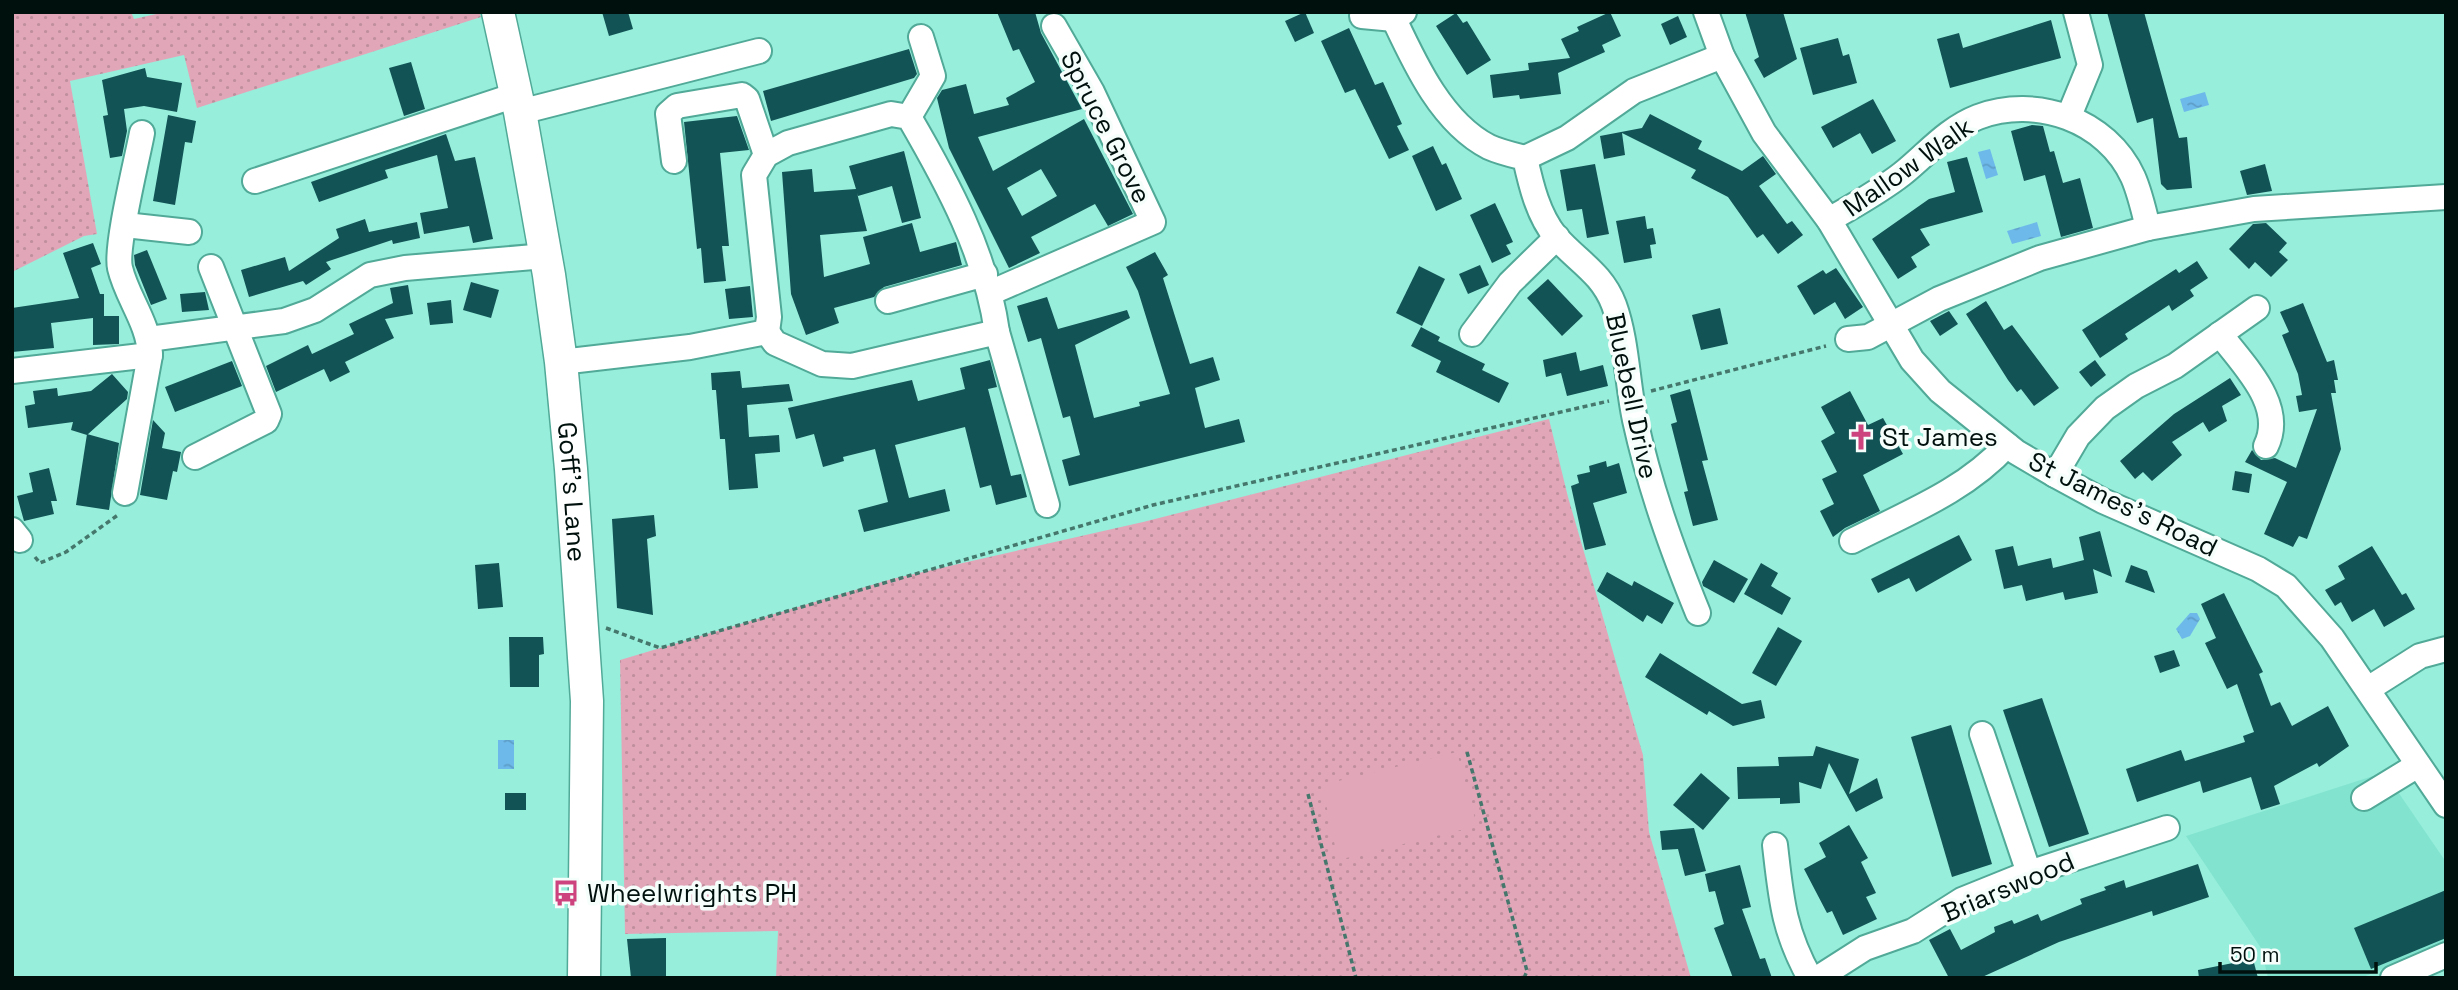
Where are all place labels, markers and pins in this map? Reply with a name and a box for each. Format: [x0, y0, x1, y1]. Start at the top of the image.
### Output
place label: St James [1882, 420, 1998, 454]
church icon: St James [1846, 422, 1876, 452]
place label: Wheelwrights PH [587, 876, 797, 910]
bus stop icon: Wheelwrights PH [551, 878, 581, 908]

